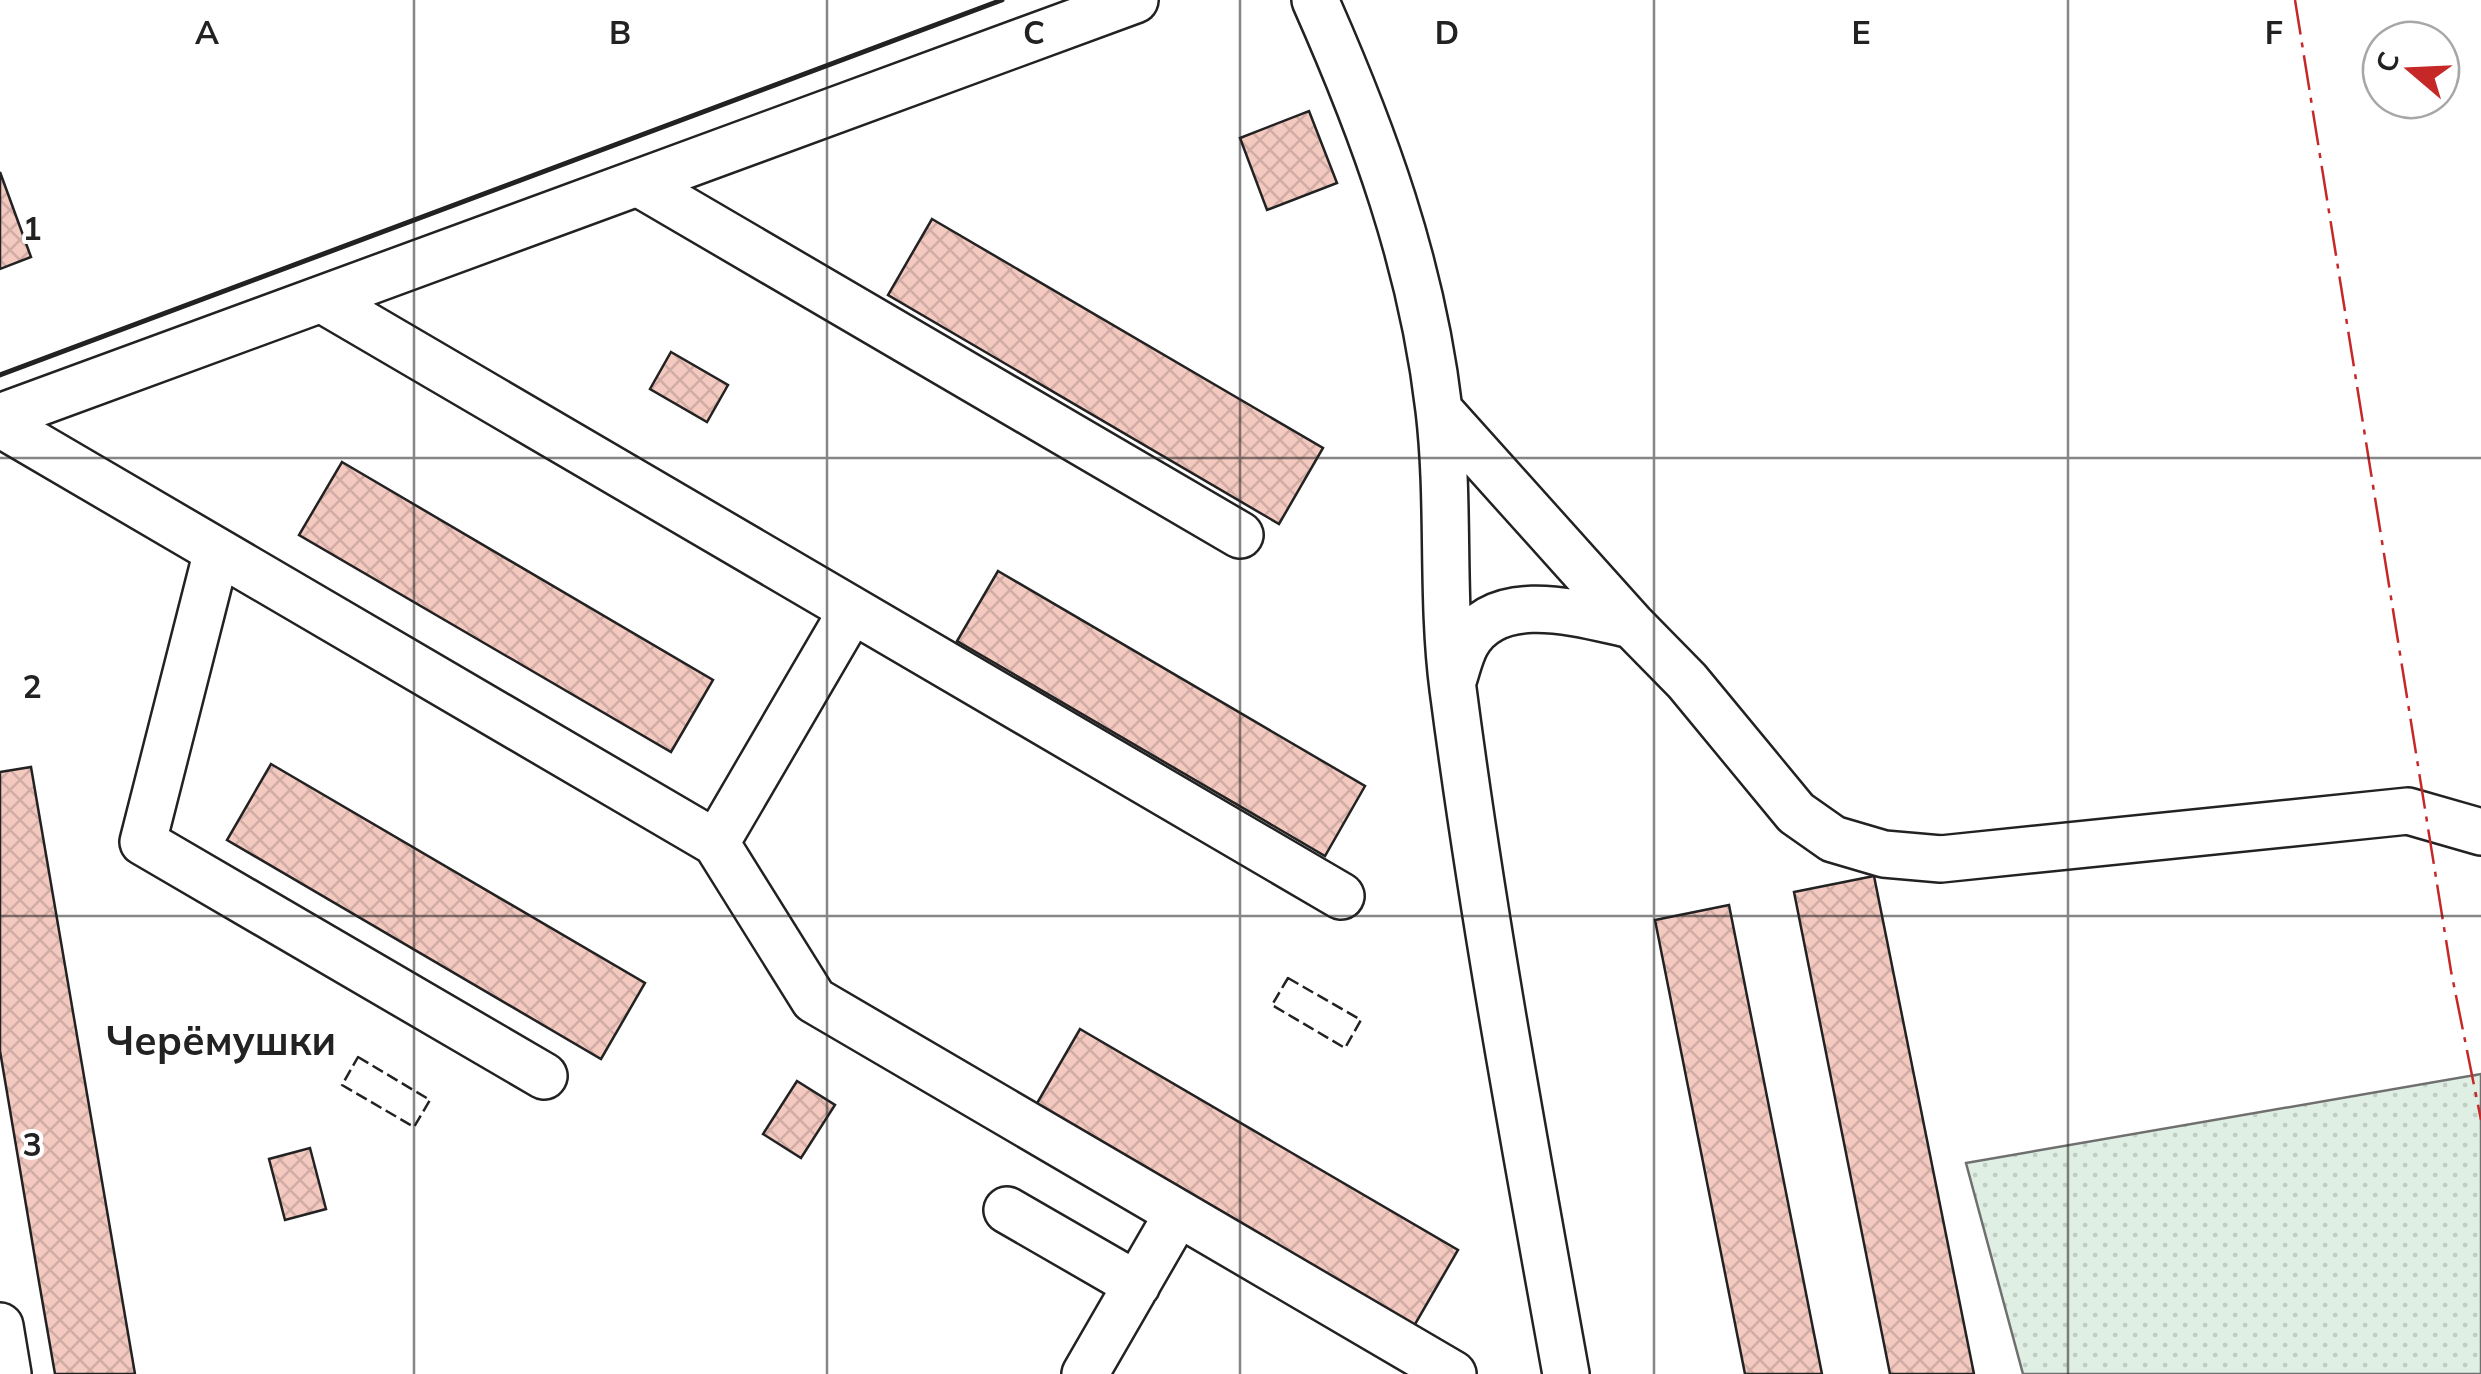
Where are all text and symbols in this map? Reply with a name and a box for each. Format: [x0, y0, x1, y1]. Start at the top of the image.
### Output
text: A [195, 12, 219, 52]
text: B [609, 12, 631, 52]
text: C [1023, 12, 1045, 52]
text: D [1435, 12, 1459, 52]
text: E [1851, 12, 1871, 52]
text: F [2265, 12, 2283, 52]
north arrow [2361, 20, 2461, 120]
text: С [2367, 47, 2407, 76]
text: 1 [22, 208, 42, 248]
text: 2 [22, 666, 42, 706]
district label: Черёмушки [106, 1015, 336, 1065]
text: 3 [22, 1124, 42, 1164]

